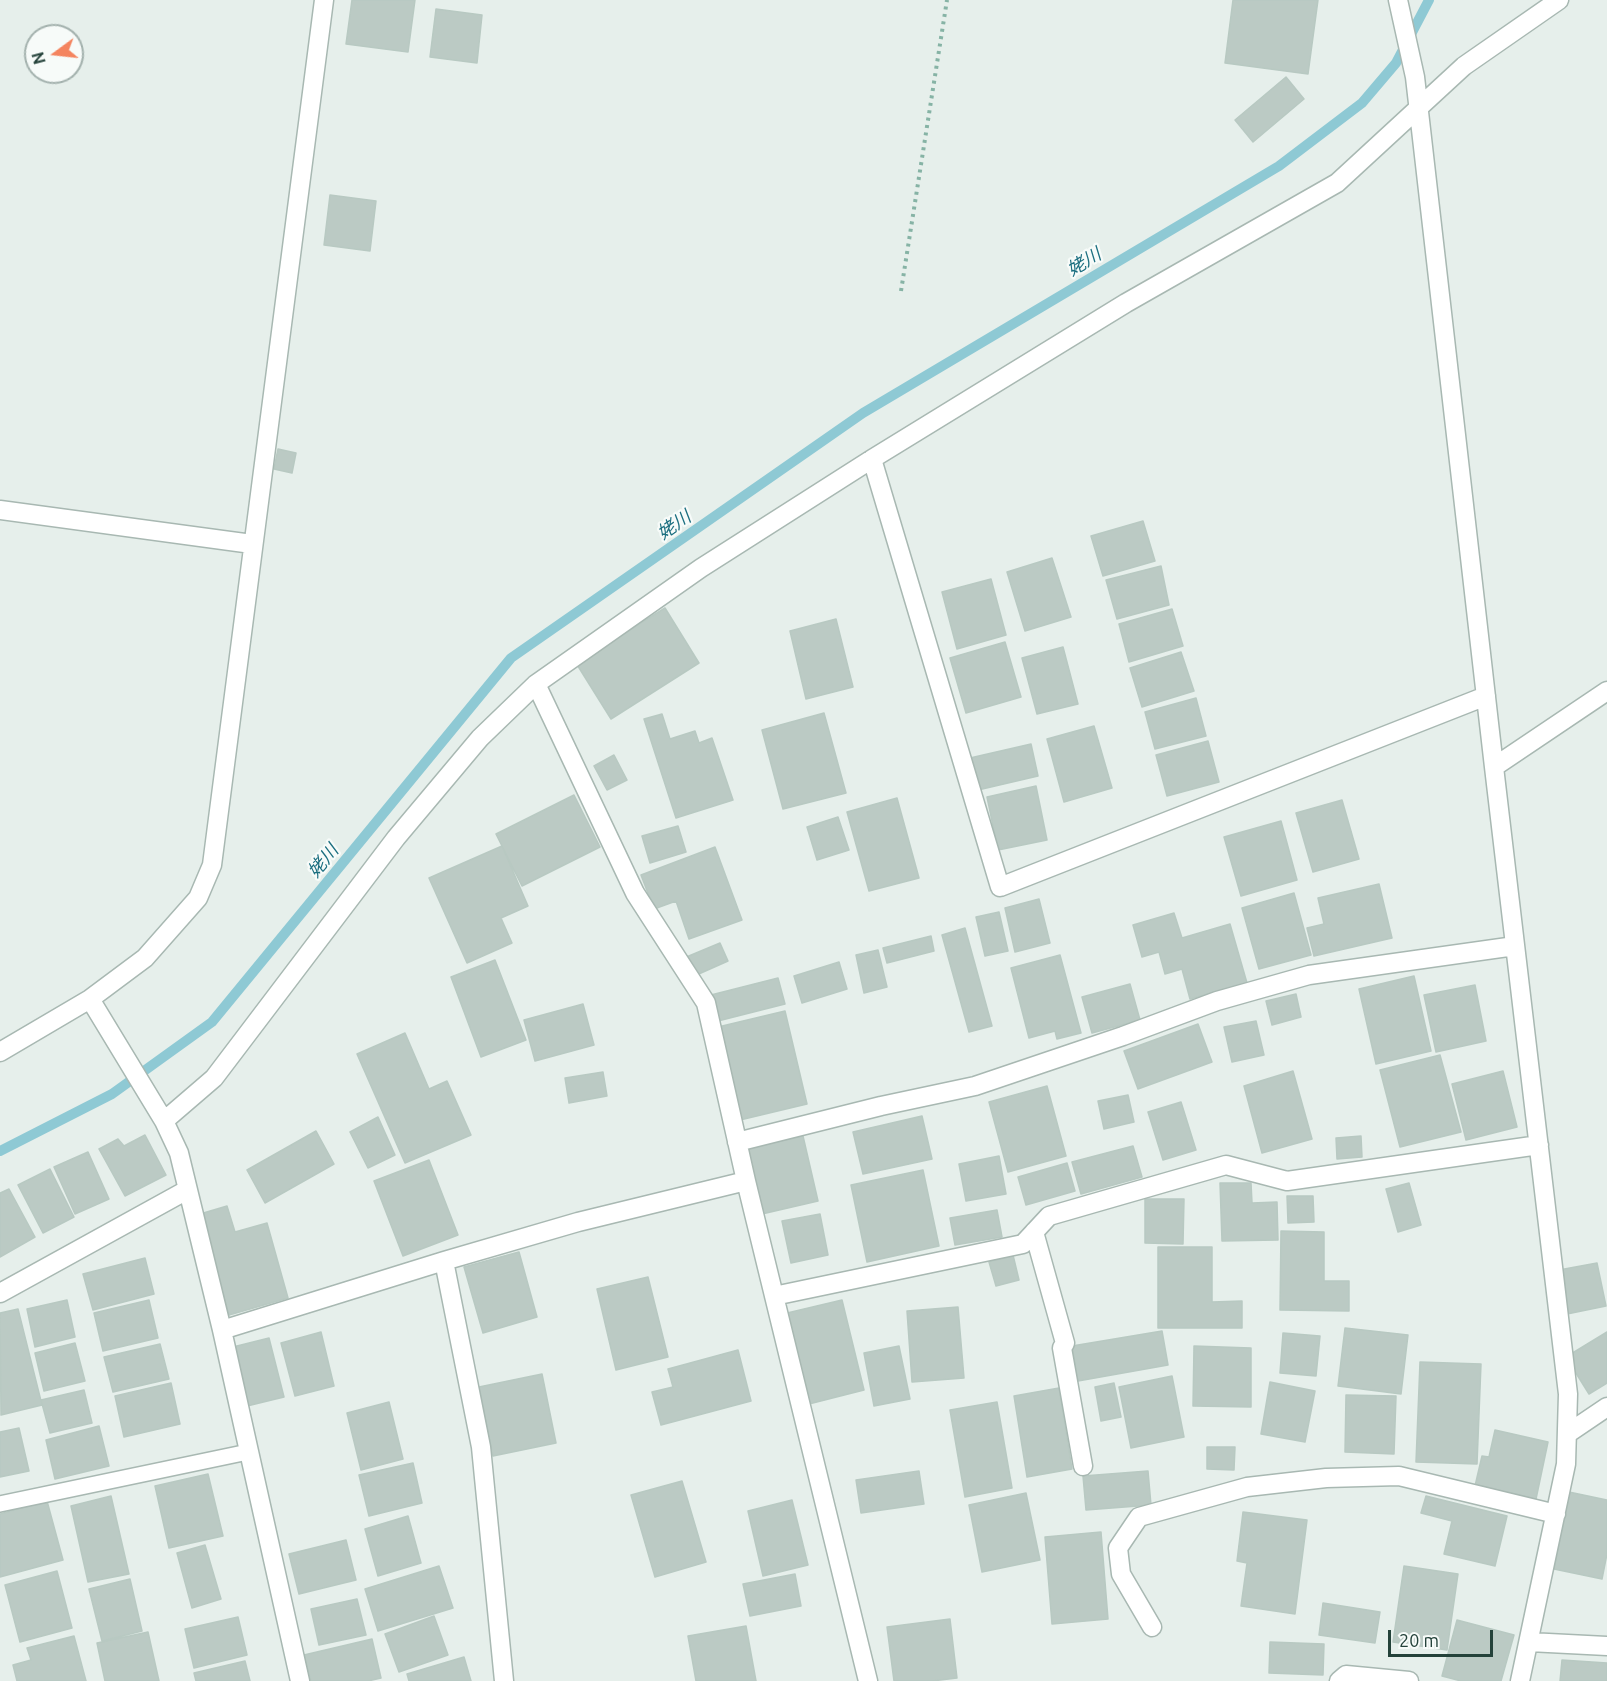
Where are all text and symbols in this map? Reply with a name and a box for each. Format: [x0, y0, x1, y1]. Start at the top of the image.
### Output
north arrow [24, 24, 84, 84]
text: N [28, 50, 49, 66]
water label: 姥川 [1063, 243, 1105, 281]
water label: 姥川 [653, 506, 695, 544]
water label: 姥川 [303, 840, 343, 882]
scale bar [1391, 1618, 1496, 1656]
text: 20 m [1399, 1630, 1439, 1650]

